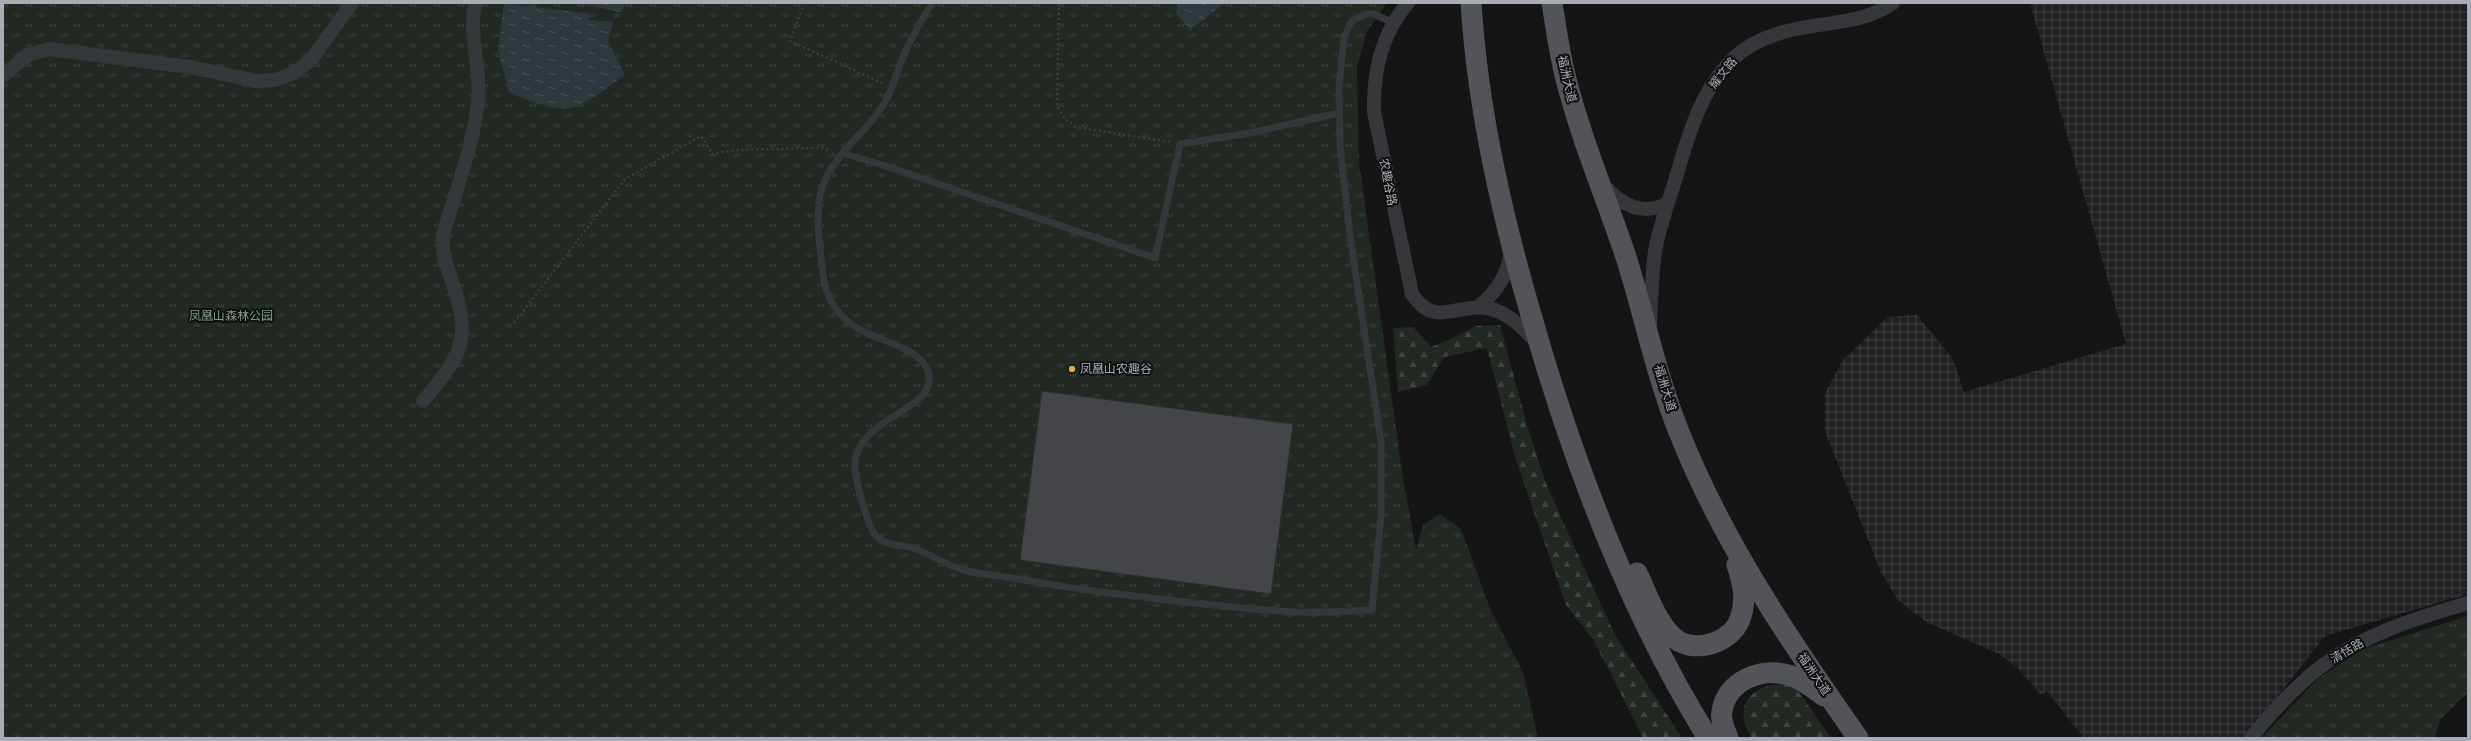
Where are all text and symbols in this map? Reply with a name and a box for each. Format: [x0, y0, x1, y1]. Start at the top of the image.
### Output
street label: 福洲大道 [1556, 54, 1579, 104]
street label: 耀文路 [1706, 55, 1739, 91]
street label: 农趣谷路 [1378, 157, 1399, 207]
park label: 凤凰山森林公园 [189, 310, 273, 322]
place label: 凤凰山农趣谷 [1080, 362, 1152, 375]
street label: 福洲大道 [1652, 363, 1679, 413]
marker: 凤凰山农趣谷 [1067, 364, 1077, 374]
street label: 清恬路 [2328, 636, 2366, 665]
street label: 福洲大道 [1796, 650, 1833, 697]

